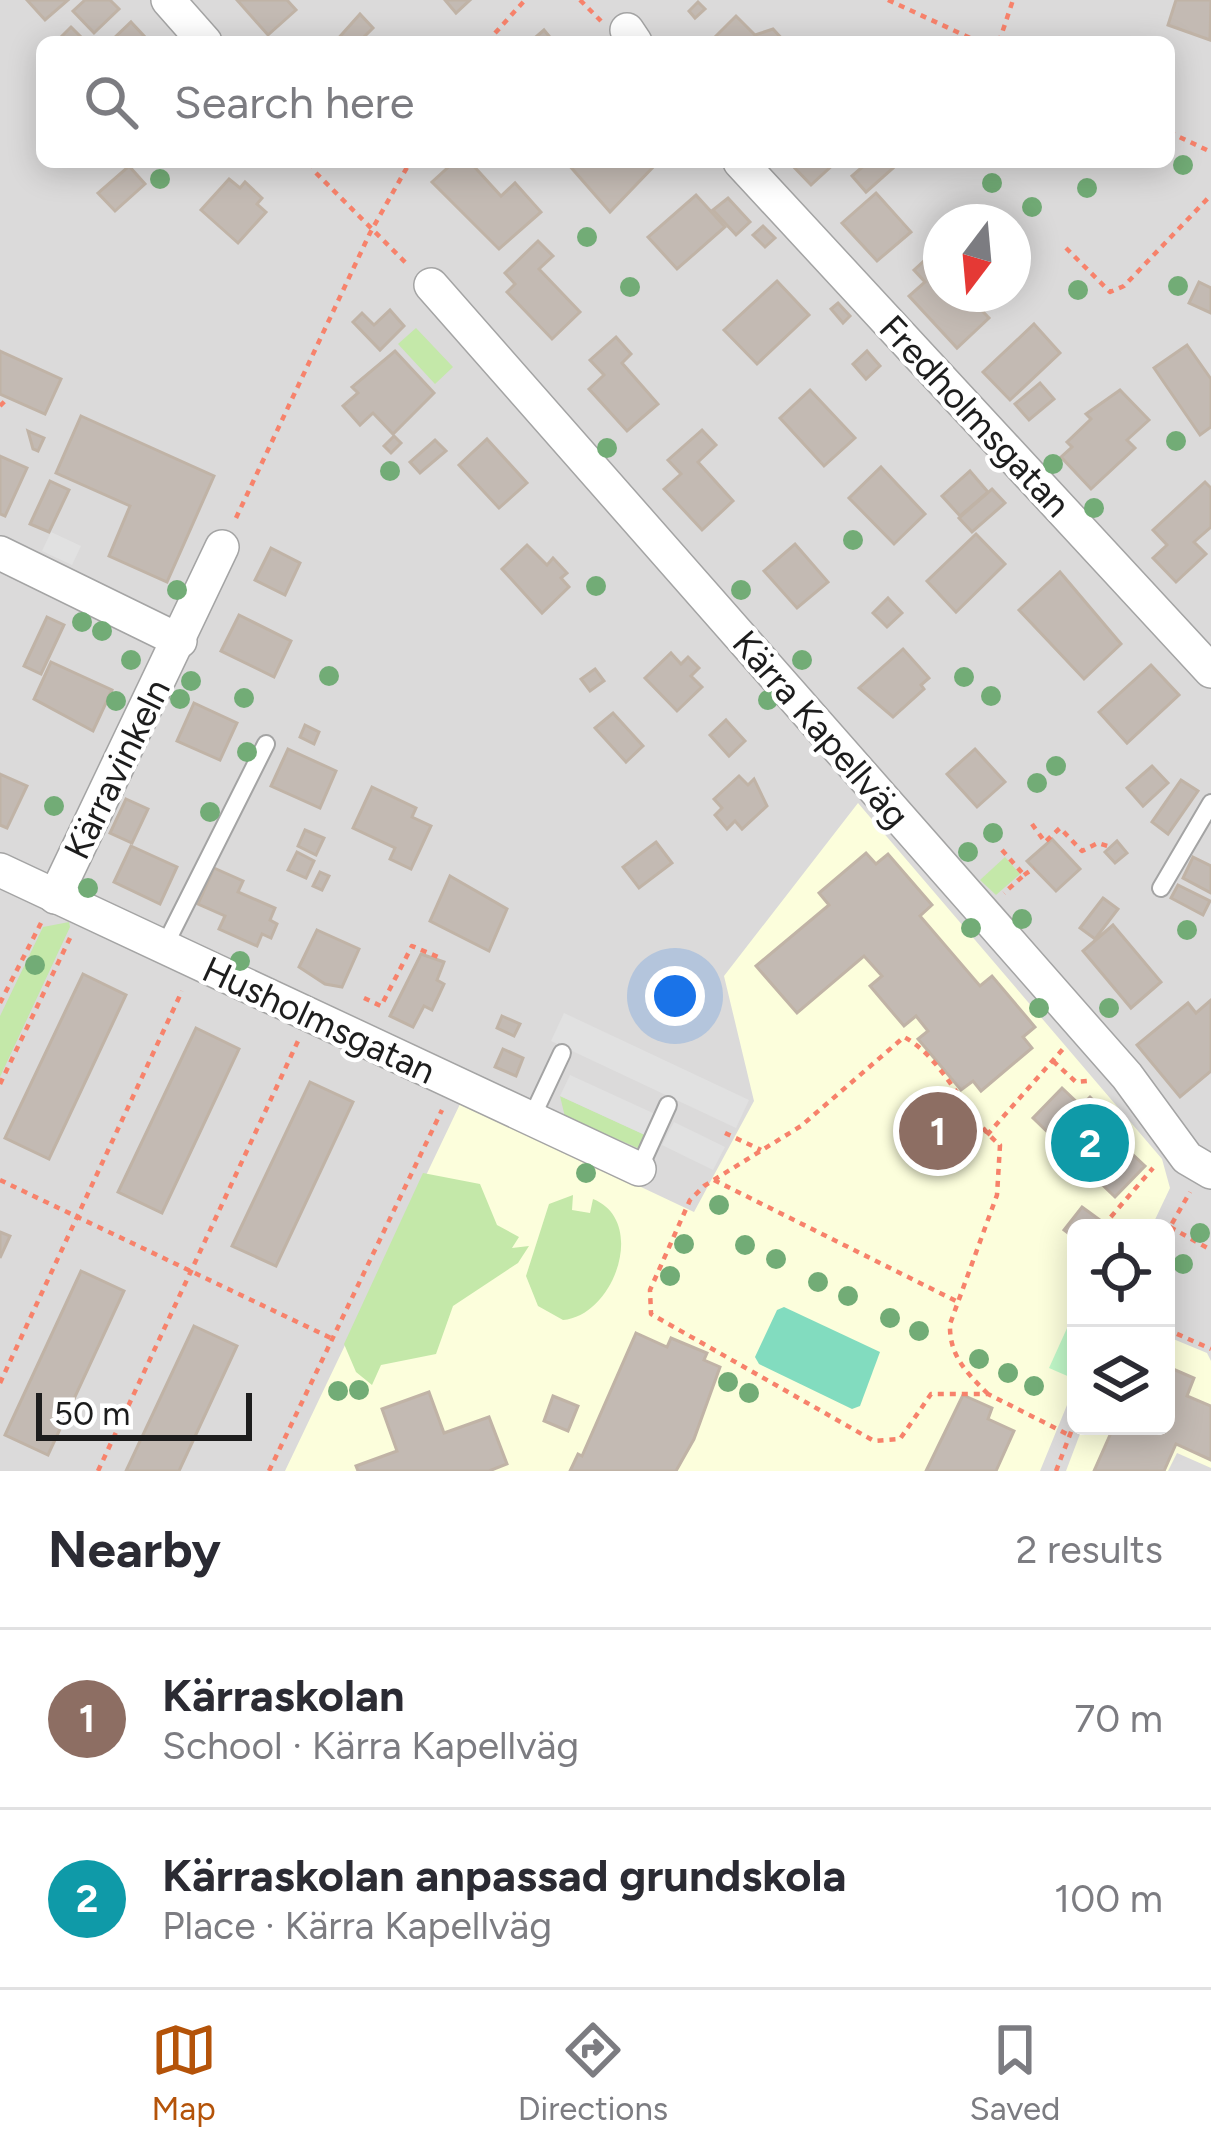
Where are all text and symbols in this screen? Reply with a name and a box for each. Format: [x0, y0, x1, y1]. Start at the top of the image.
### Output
search box [36, 36, 1175, 168]
icon: search [78, 69, 144, 135]
text: Search here [174, 75, 414, 129]
north arrow [923, 204, 1031, 312]
street label: Fredholmsgatan [871, 306, 1079, 526]
street label: Kärra Kapellväg [724, 622, 918, 836]
street label: Kärravinkeln [55, 672, 179, 866]
street label: Husholmsgatan [196, 947, 442, 1093]
your location [645, 966, 705, 1026]
pin: 1 [899, 1086, 977, 1176]
pin: 2 [1051, 1098, 1129, 1188]
map controls [1067, 1219, 1175, 1435]
button: locate [1067, 1219, 1175, 1327]
button: layers [1067, 1327, 1175, 1435]
scale bar [36, 1387, 252, 1440]
text: 50 m [54, 1394, 130, 1433]
text: Nearby [48, 1519, 221, 1580]
text: 2 results [1016, 1526, 1163, 1573]
text: Kärraskolan [162, 1668, 405, 1722]
text: 1 [79, 1695, 95, 1742]
text: 70 m [1074, 1695, 1163, 1742]
text: School · Kärra Kapellväg [162, 1722, 579, 1769]
text: Kärraskolan anpassad grundskola [162, 1848, 846, 1902]
text: 2 [76, 1875, 98, 1922]
text: 100 m [1054, 1875, 1163, 1922]
text: Place · Kärra Kapellväg [162, 1902, 552, 1949]
tab: Map [151, 2017, 217, 2128]
tab: Directions [518, 2017, 668, 2128]
tab: Saved [969, 2017, 1060, 2128]

